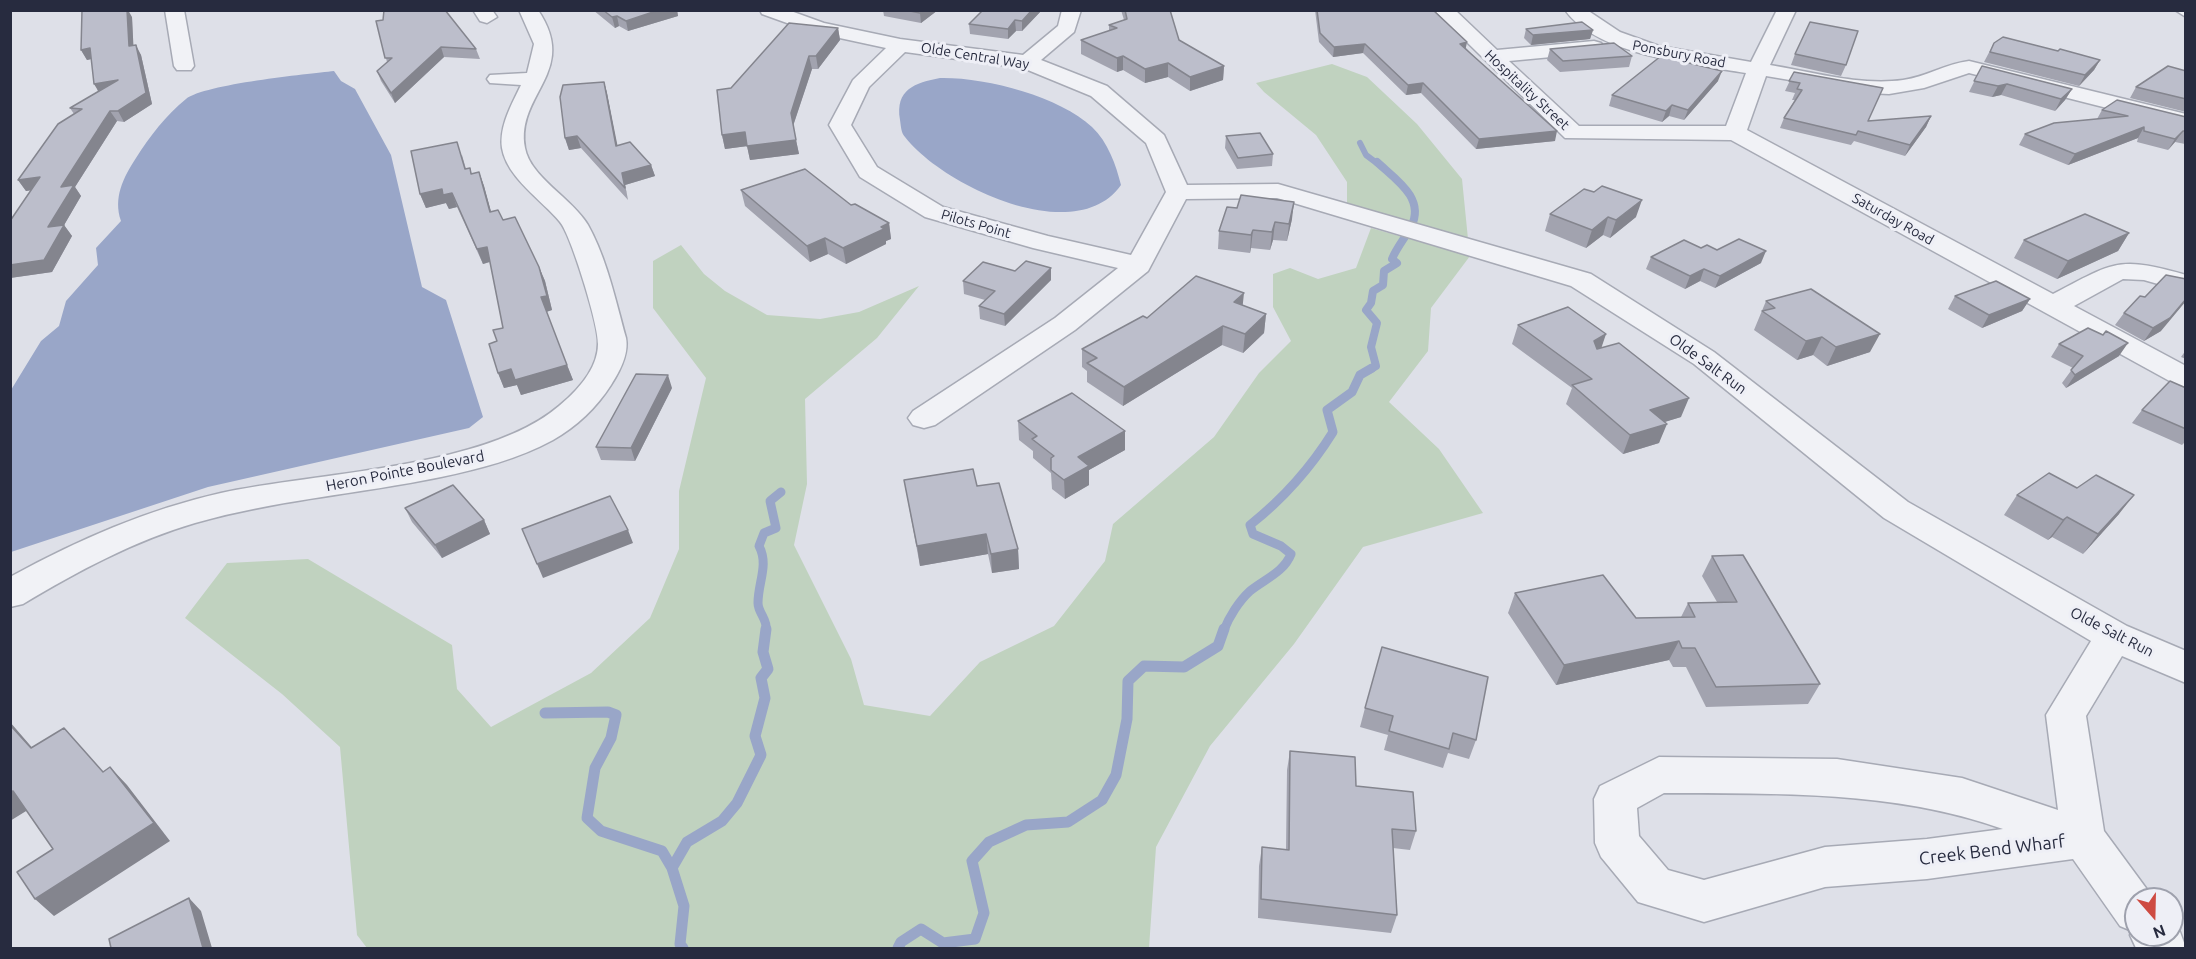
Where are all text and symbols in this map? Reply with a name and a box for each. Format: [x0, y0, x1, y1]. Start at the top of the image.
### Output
street label: Ponsbury Road [1631, 37, 1727, 71]
street label: Olde Central Way [920, 39, 1030, 73]
street label: Hospitality Street [1481, 46, 1573, 134]
street label: Saturday Road [1849, 190, 1937, 248]
street label: Pilots Point [939, 206, 1013, 242]
street label: Olde Salt Run [1666, 330, 1750, 398]
street label: Heron Pointe Boulevard [324, 447, 486, 495]
street label: Olde Salt Run [2067, 603, 2157, 661]
street label: Creek Bend Wharf [1918, 830, 2066, 870]
north arrow [2124, 887, 2184, 947]
text: N [2151, 922, 2168, 943]

